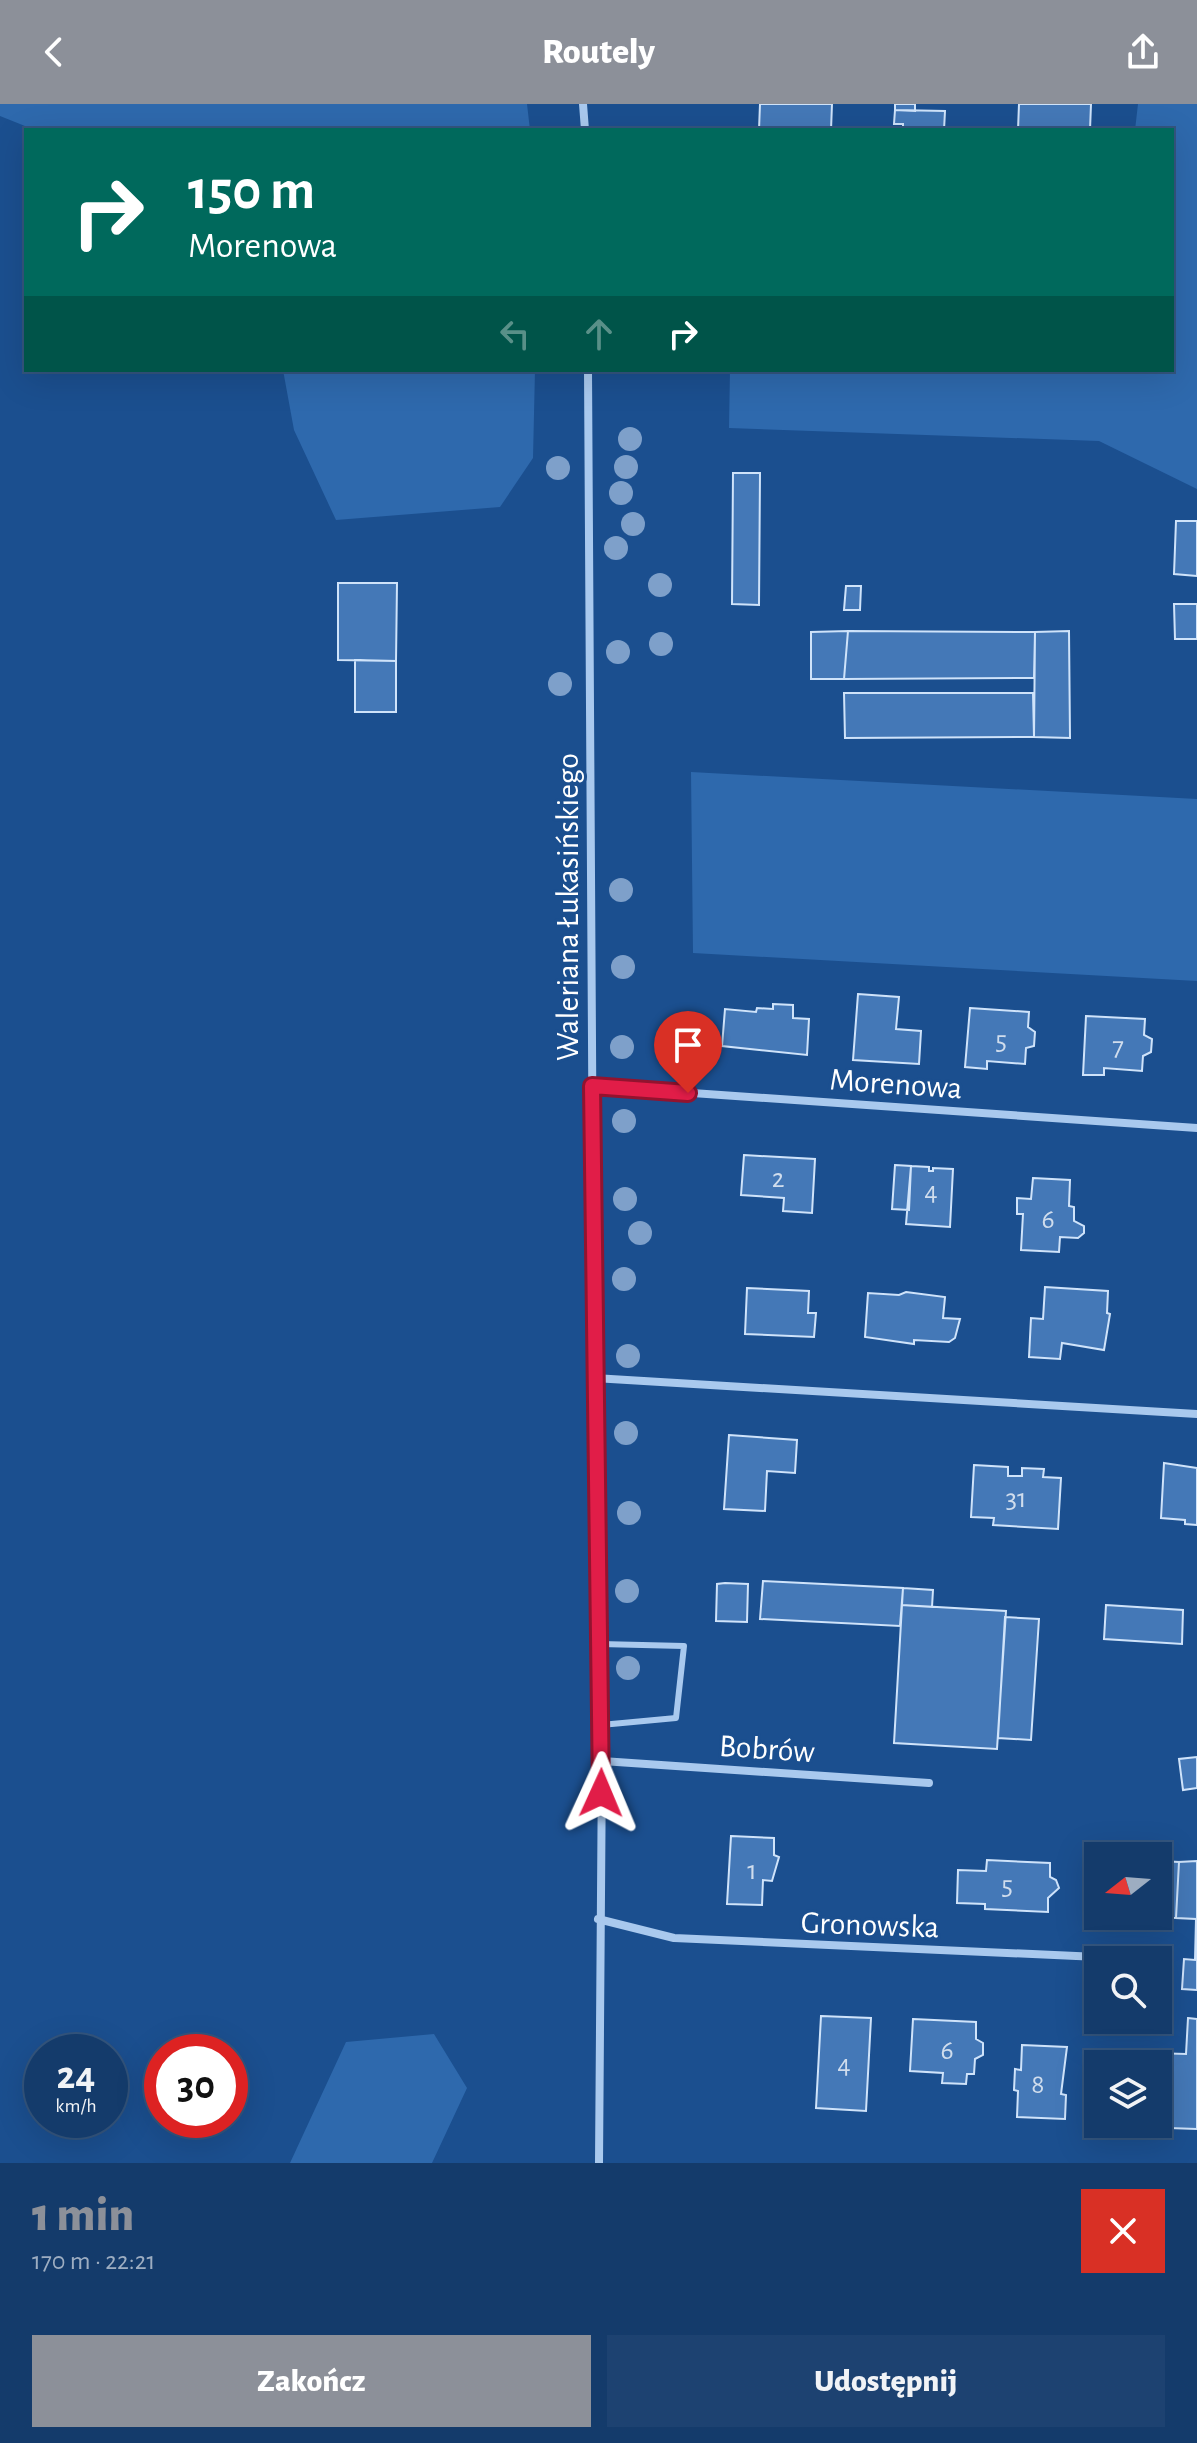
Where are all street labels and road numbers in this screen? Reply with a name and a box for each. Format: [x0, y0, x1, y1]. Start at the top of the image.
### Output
street label: Waleriana Łukasińskiego [552, 753, 584, 1061]
street label: Morenowa [829, 1063, 963, 1105]
street label: Bobrów [718, 1730, 816, 1768]
street label: Gronowska [800, 1907, 940, 1943]

